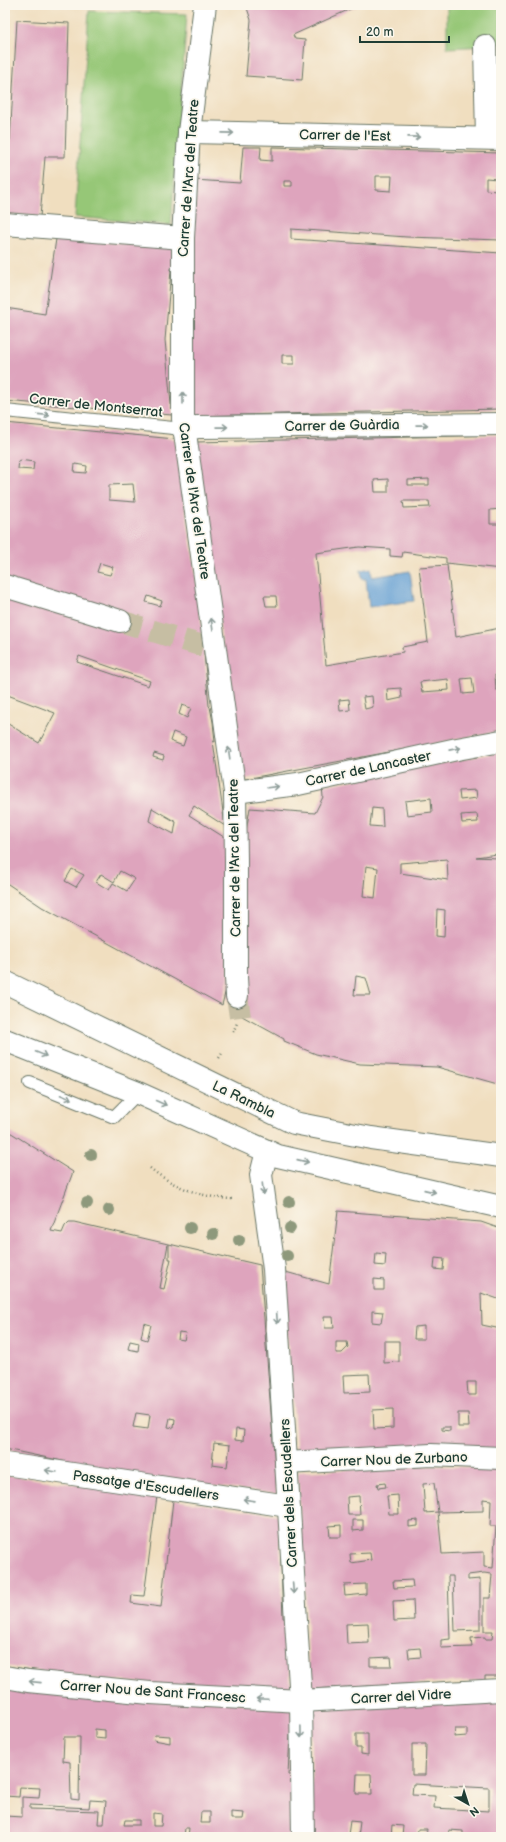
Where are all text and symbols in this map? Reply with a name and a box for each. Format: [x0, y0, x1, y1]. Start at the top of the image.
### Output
scale bar [360, 18, 449, 44]
text: 20 m [366, 25, 393, 40]
street label: Carrer de l'Arc del Teatre [174, 98, 202, 258]
street label: Carrer de l'Est [299, 126, 392, 145]
one-way arrow [221, 129, 234, 137]
one-way arrow [407, 133, 420, 141]
street label: Carrer de Montserrat [28, 390, 164, 421]
one-way arrow [179, 392, 187, 405]
one-way arrow [37, 411, 50, 419]
street label: Carrer de Guàrdia [284, 416, 400, 435]
one-way arrow [415, 421, 428, 428]
street label: Carrer de l'Arc del Teatre [175, 422, 214, 581]
one-way arrow [215, 423, 228, 431]
one-way arrow [208, 618, 216, 631]
one-way arrow [448, 745, 461, 753]
one-way arrow [226, 747, 233, 760]
street label: Carrer de Lancaster [304, 747, 433, 790]
street label: Carrer de l'Arc del Teatre [225, 779, 244, 937]
one-way arrow [266, 783, 279, 791]
one-way arrow [35, 1051, 47, 1059]
street label: La Rambla [210, 1077, 278, 1122]
one-way arrow [59, 1094, 71, 1102]
one-way arrow [155, 1100, 167, 1108]
one-way arrow [296, 1158, 309, 1166]
one-way arrow [259, 1182, 267, 1195]
one-way arrow [423, 1187, 436, 1195]
one-way arrow [274, 1311, 281, 1324]
street label: Carrer dels Escudellers [276, 1418, 301, 1568]
street label: Carrer Nou de Zurbano [320, 1448, 468, 1471]
one-way arrow [45, 1467, 58, 1475]
street label: Passatge d'Escudellers [72, 1467, 220, 1504]
one-way arrow [243, 1496, 256, 1504]
one-way arrow [290, 1581, 297, 1594]
street label: Carrer Nou de Sant Francesc [60, 1677, 246, 1706]
one-way arrow [29, 1678, 42, 1685]
street label: Carrer del Vidre [350, 1685, 452, 1708]
one-way arrow [256, 1696, 269, 1703]
one-way arrow [297, 1725, 305, 1738]
north arrow [448, 1784, 488, 1824]
text: N [467, 1804, 481, 1819]

